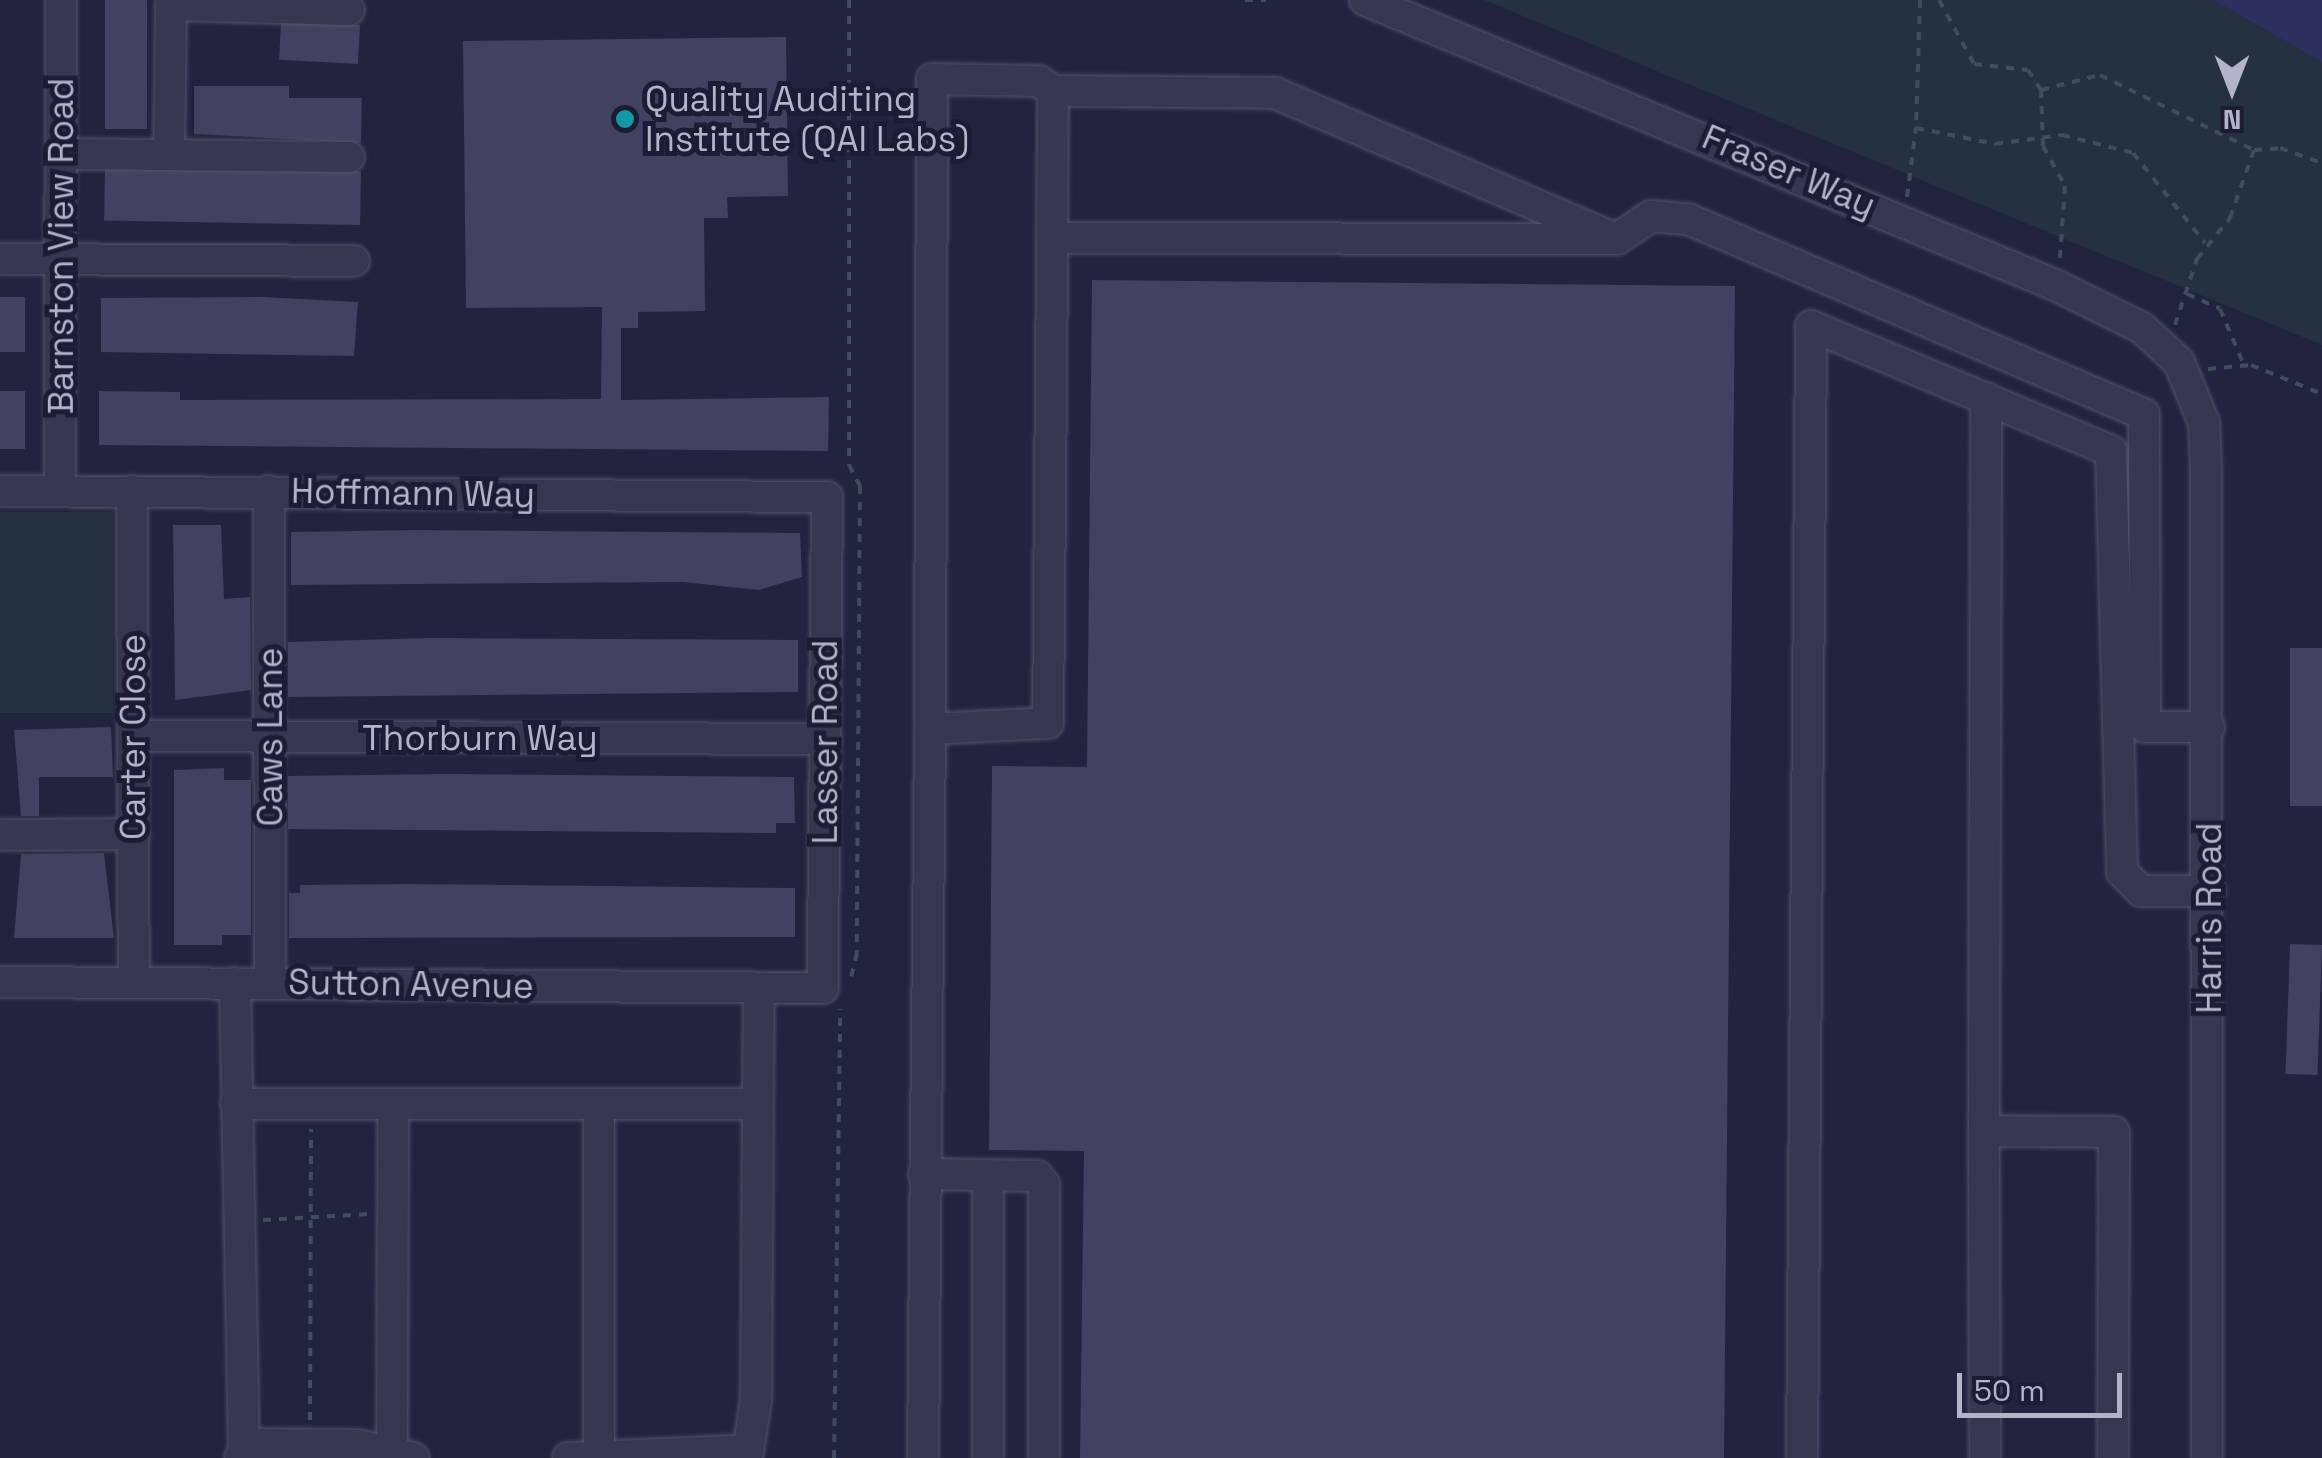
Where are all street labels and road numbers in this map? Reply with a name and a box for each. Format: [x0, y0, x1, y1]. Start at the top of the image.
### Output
street label: Barnston View Road [40, 77, 82, 415]
street label: Fraser Way [1696, 116, 1882, 226]
street label: Hoffmann Way [291, 470, 535, 516]
street label: Carter Close [112, 634, 154, 840]
street label: Lasser Road [804, 640, 846, 844]
street label: Caws Lane [249, 648, 291, 826]
street label: Thorburn Way [362, 717, 598, 759]
street label: Harris Road [2188, 822, 2230, 1014]
street label: Sutton Avenue [288, 961, 534, 1007]

